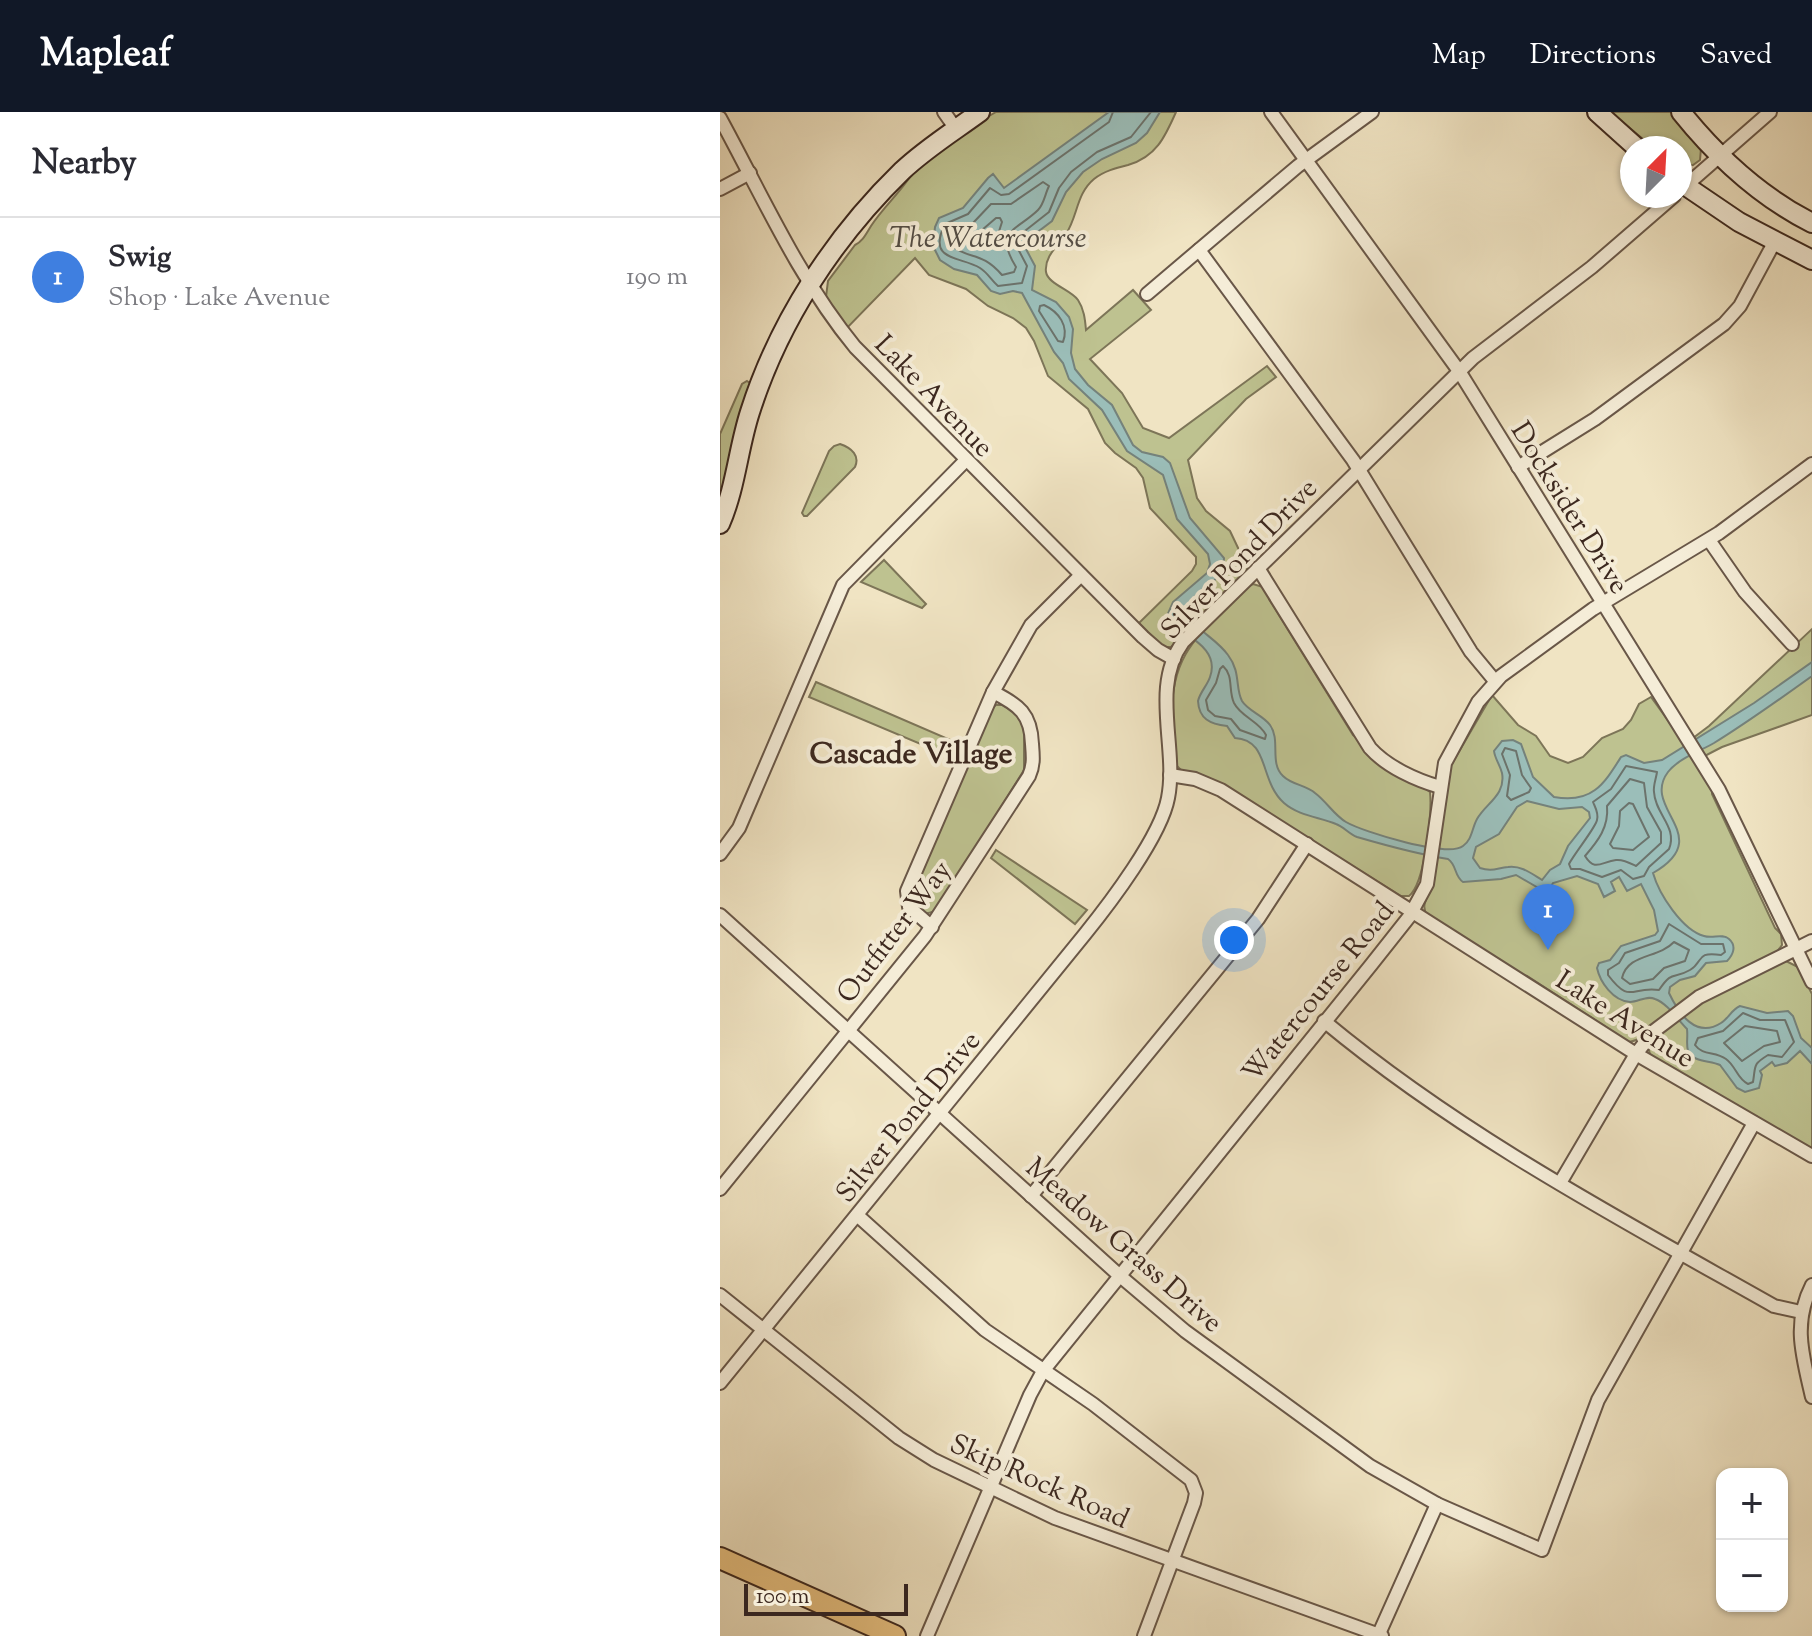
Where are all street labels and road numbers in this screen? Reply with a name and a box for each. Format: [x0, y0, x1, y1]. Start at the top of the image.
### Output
street label: Lake Avenue [864, 327, 1002, 467]
street label: Docksider Drive [1499, 415, 1637, 603]
street label: Silver Pond Drive [1153, 470, 1328, 650]
street label: Outfitter Way [828, 853, 962, 1012]
street label: Watercourse Road [1234, 894, 1405, 1092]
street label: Lake Avenue [1547, 962, 1702, 1079]
street label: Silver Pond Drive [827, 1023, 991, 1212]
street label: Meadow Grass Drive [1016, 1149, 1230, 1343]
street label: Skip Rock Road [943, 1425, 1135, 1540]

